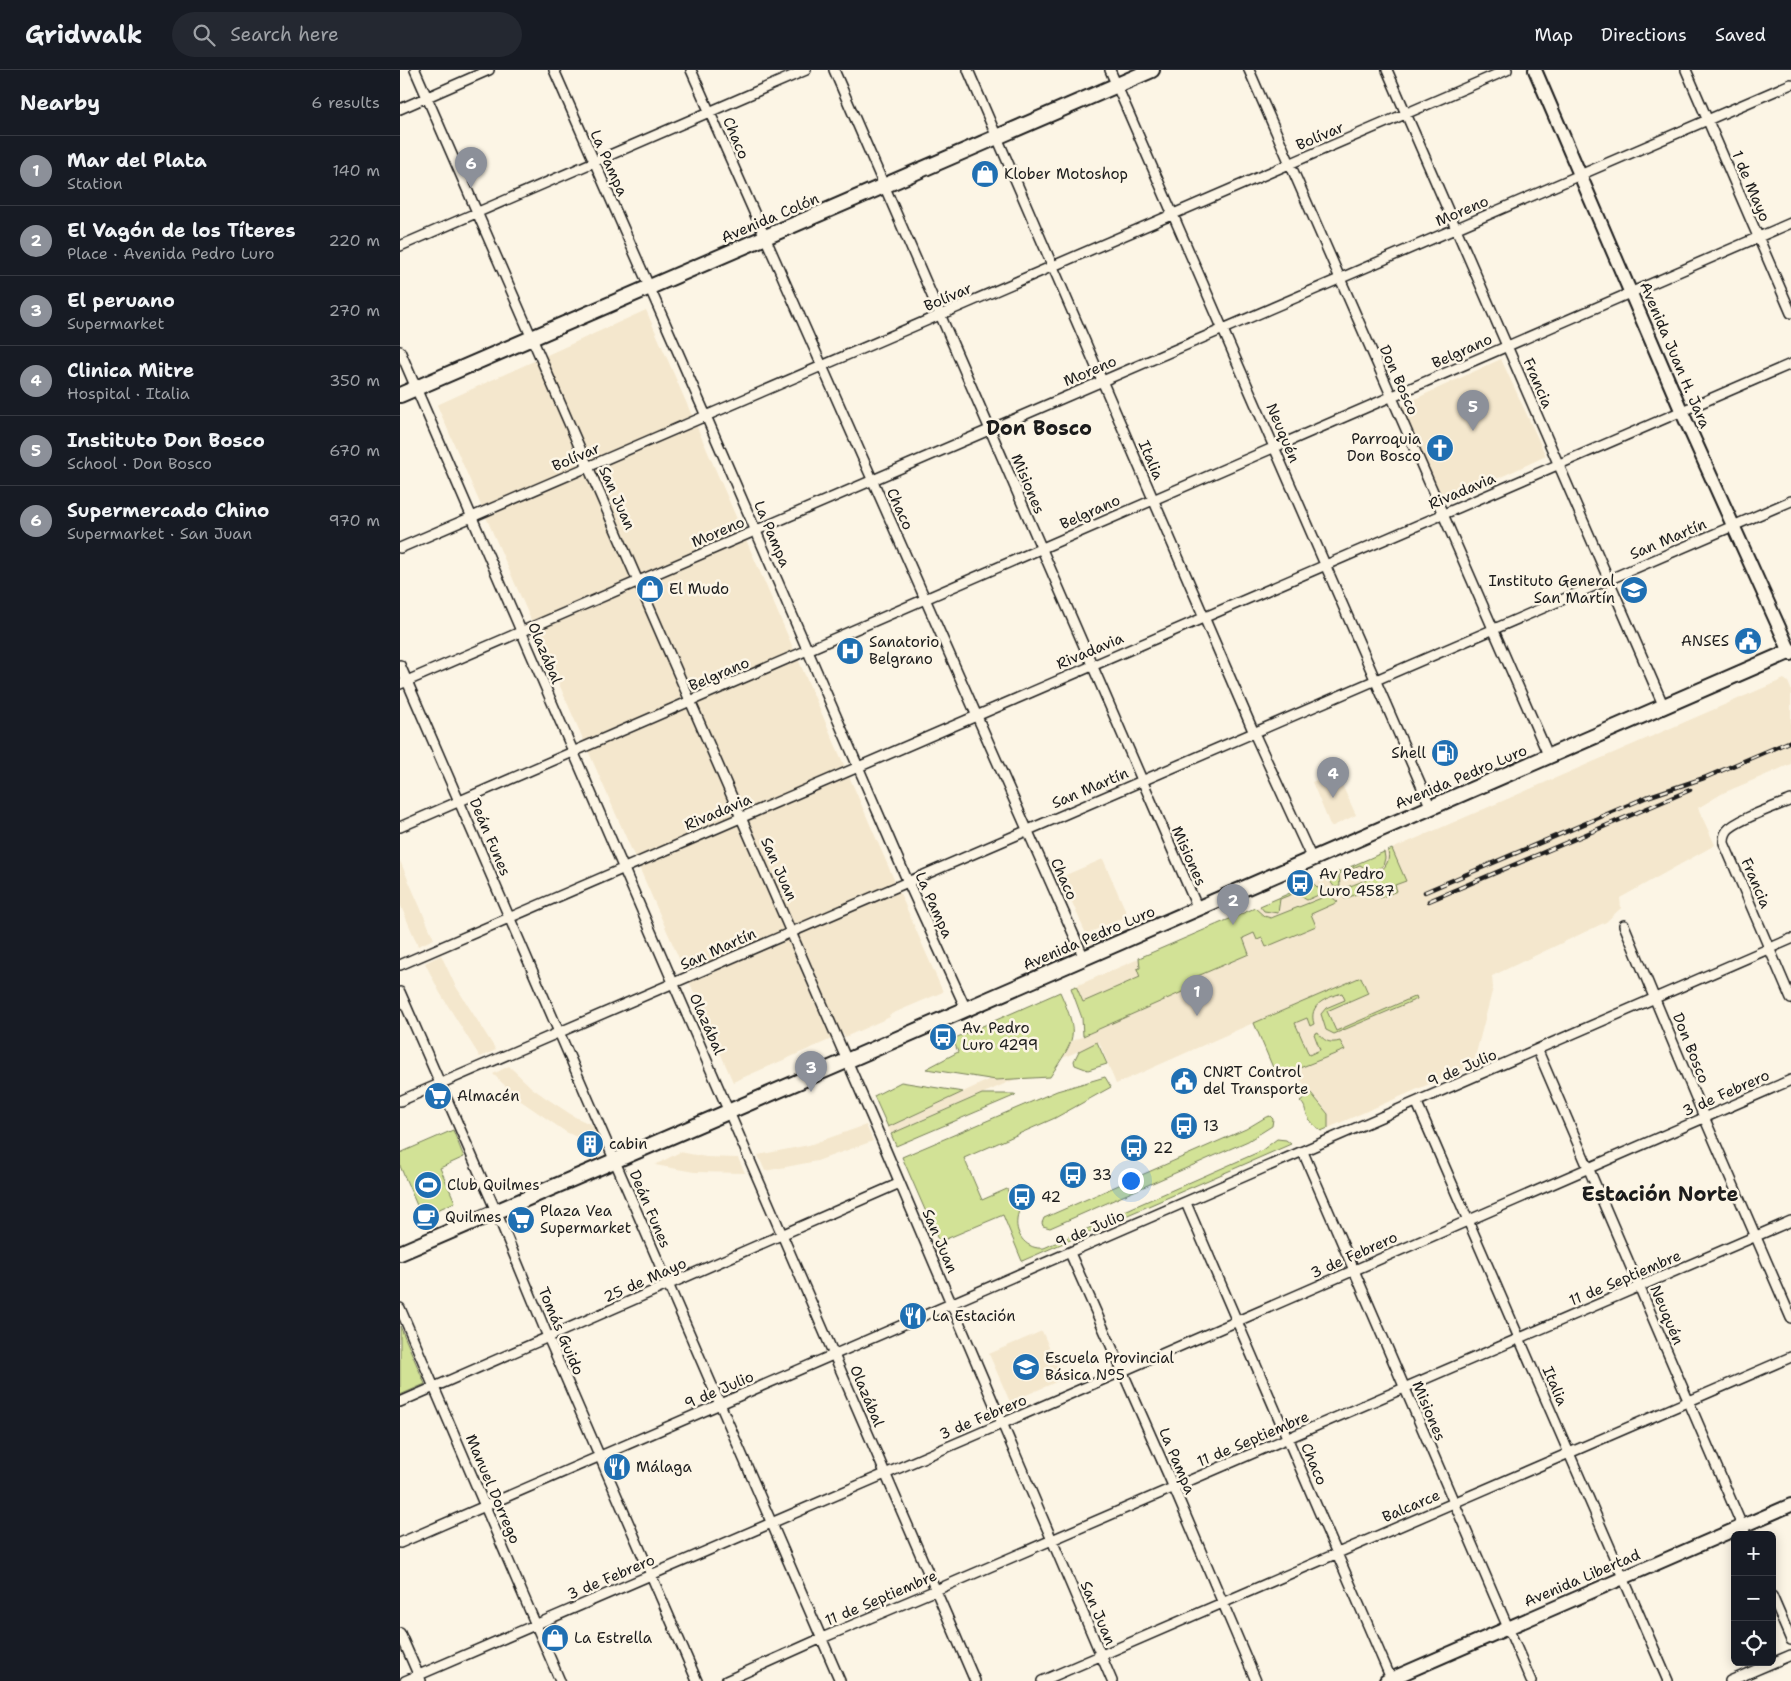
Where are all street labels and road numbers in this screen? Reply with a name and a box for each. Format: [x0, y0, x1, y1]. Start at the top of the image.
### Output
street label: Chaco [718, 114, 754, 162]
street label: Bolívar [1293, 117, 1347, 155]
street label: La Pampa [586, 127, 633, 200]
street label: 1 de Mayo [1727, 147, 1775, 225]
street label: Avenida Colón [718, 188, 822, 248]
street label: Moreno [1432, 191, 1492, 231]
street label: Bolívar [921, 278, 975, 316]
street label: Avenida Juan H. Jara [1635, 279, 1715, 432]
street label: Belgrano [1429, 329, 1495, 373]
street label: Don Bosco [1375, 342, 1423, 418]
street label: Moreno [1060, 351, 1120, 391]
street label: Francia [1518, 355, 1558, 412]
street label: Neuquén [1261, 400, 1305, 466]
street label: Italia [1134, 437, 1169, 483]
street label: Bolívar [549, 438, 603, 476]
street label: Misiones [1006, 451, 1050, 517]
street label: San Juan [594, 463, 640, 533]
street label: Rivadavia [1425, 468, 1499, 514]
street label: Chaco [882, 485, 918, 533]
street label: Belgrano [1057, 490, 1123, 534]
street label: La Pampa [749, 498, 795, 571]
street label: Moreno [688, 512, 748, 552]
street label: San Martín [1627, 514, 1709, 564]
street label: Olazábal [523, 619, 567, 687]
street label: Rivadavia [1053, 628, 1127, 674]
street label: Belgrano [686, 652, 752, 696]
street label: Avenida Pedro Luro [1392, 740, 1530, 814]
street label: San Martín [1049, 763, 1131, 813]
street label: Rivadavia [681, 789, 755, 835]
street label: Deán Funes [465, 795, 515, 879]
street label: Misiones [1167, 823, 1211, 889]
street label: San Juan [756, 834, 802, 904]
street label: Chaco [1046, 855, 1082, 903]
street label: Francia [1736, 855, 1776, 912]
street label: La Pampa [911, 869, 958, 942]
street label: Avenida Pedro Luro [1020, 901, 1158, 975]
street label: San Martín [677, 923, 759, 975]
street label: Olazábal [685, 990, 730, 1058]
street label: Don Bosco [1668, 1010, 1714, 1086]
street label: 9 de Julio [1424, 1044, 1500, 1092]
street label: 3 de Febrero [1679, 1065, 1773, 1121]
street label: Deán Funes [625, 1167, 675, 1251]
street label: 9 de Julio [1052, 1205, 1128, 1253]
street label: San Juan [918, 1206, 962, 1276]
street label: 3 de Febrero [1307, 1227, 1401, 1283]
street label: 11 de Septiembre [1566, 1245, 1684, 1311]
street label: 25 de Mayo [601, 1253, 689, 1307]
street label: Neuquén [1645, 1282, 1689, 1348]
street label: Tomás Guido [533, 1284, 589, 1378]
street label: Olazábal [845, 1362, 889, 1430]
street label: Italia [1538, 1363, 1573, 1409]
street label: 9 de Julio [681, 1366, 757, 1414]
street label: Misiones [1407, 1378, 1451, 1444]
street label: 3 de Febrero [936, 1390, 1030, 1444]
street label: 11 de Septiembre [1194, 1406, 1312, 1472]
street label: La Pampa [1154, 1425, 1200, 1498]
street label: Manuel Dorrego [461, 1431, 525, 1547]
street label: Chaco [1296, 1440, 1332, 1488]
street label: Balcarce [1379, 1485, 1443, 1527]
street label: Avenida Libertad [1521, 1544, 1644, 1611]
street label: 3 de Febrero [564, 1550, 658, 1604]
street label: 11 de Septiembre [822, 1565, 940, 1631]
street label: San Juan [1076, 1578, 1120, 1648]

